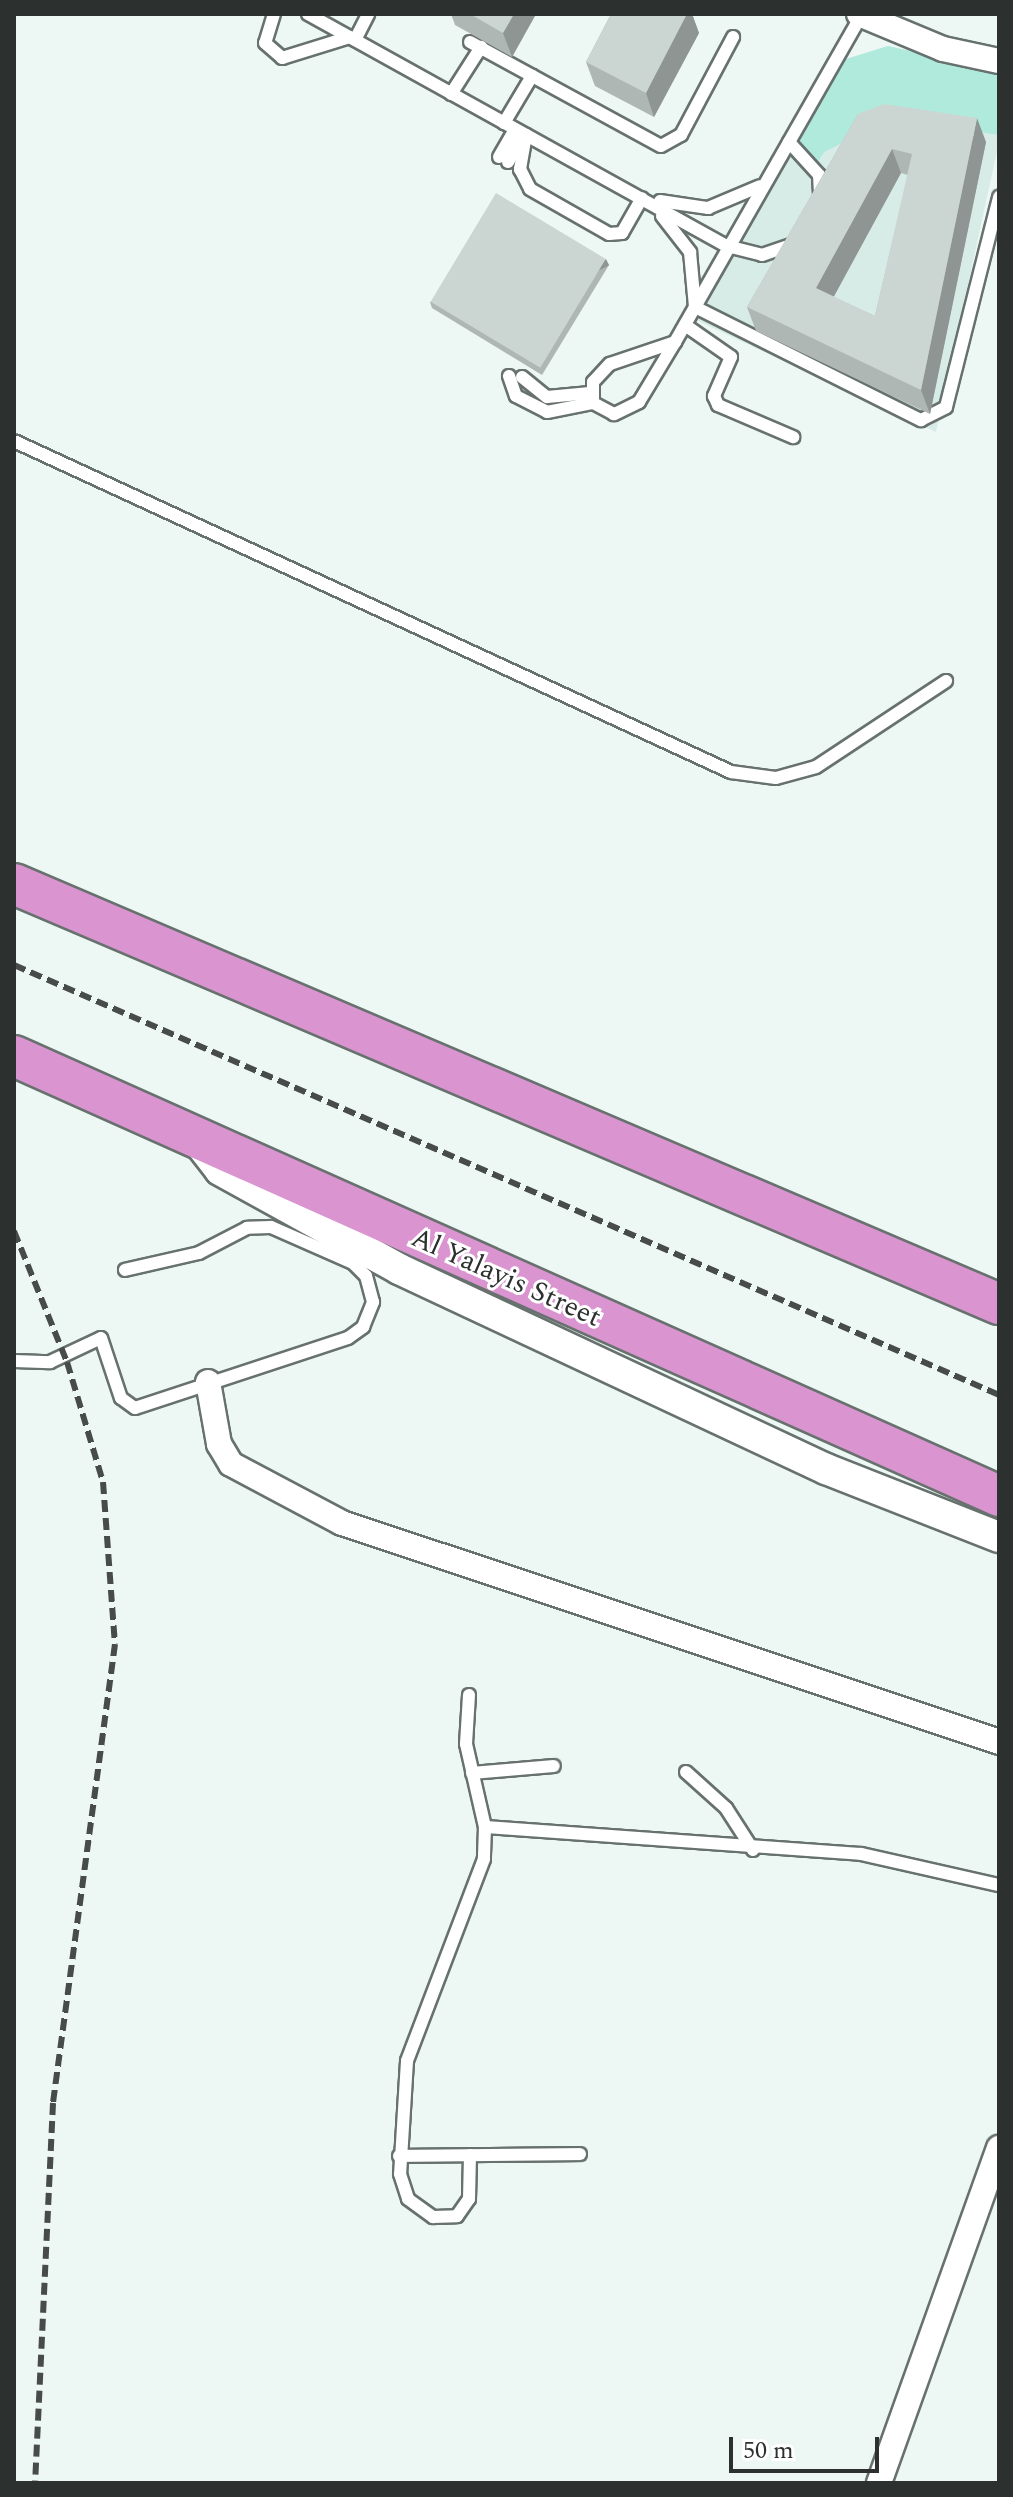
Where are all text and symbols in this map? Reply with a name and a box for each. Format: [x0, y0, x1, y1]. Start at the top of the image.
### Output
street label: Al Yalayis Street [406, 1221, 606, 1335]
scale bar [733, 2421, 883, 2471]
text: 50 m [743, 2433, 794, 2469]

